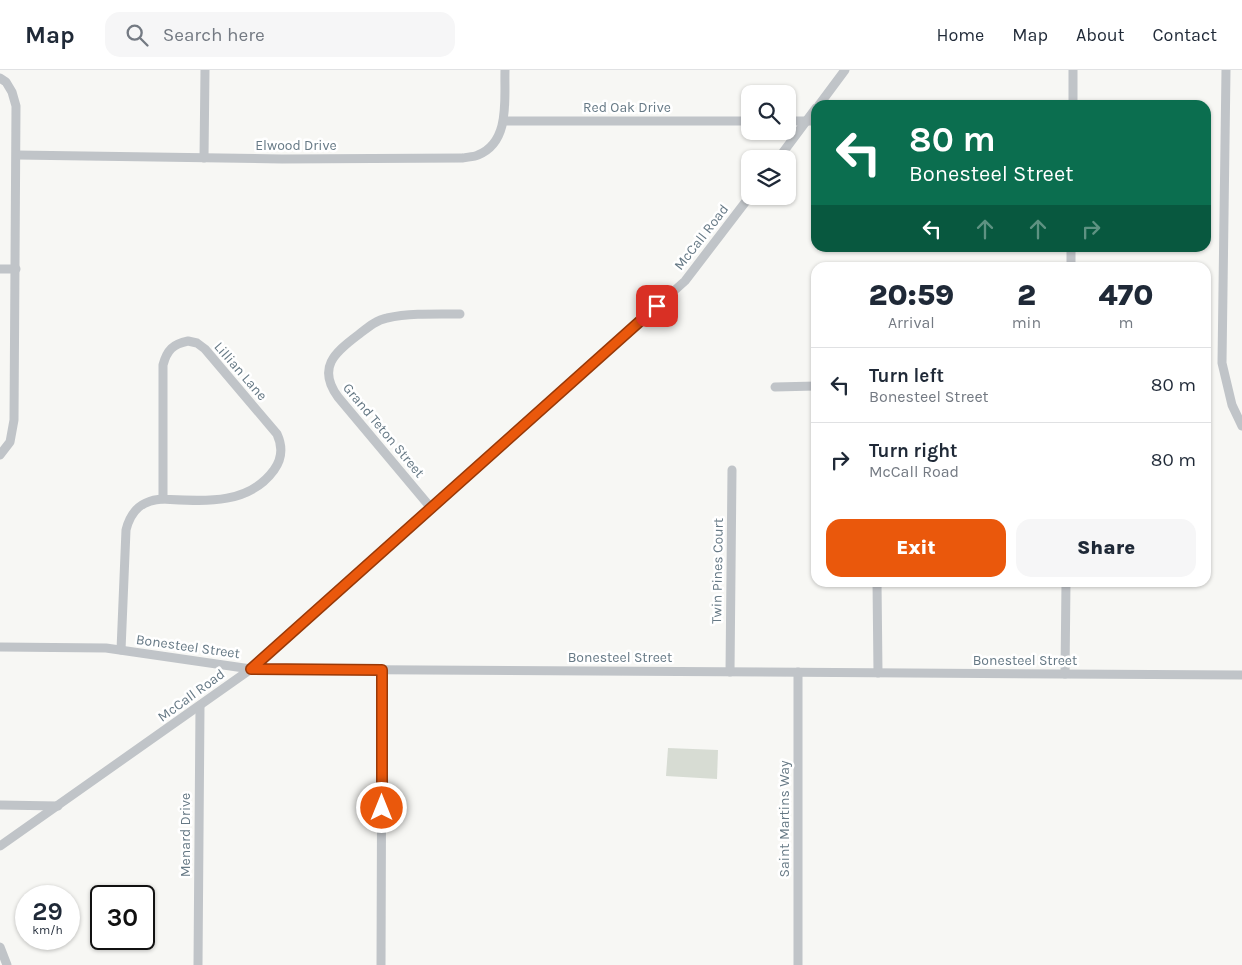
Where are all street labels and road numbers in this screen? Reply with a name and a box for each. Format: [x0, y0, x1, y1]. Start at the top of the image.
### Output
street label: Red Oak Drive [583, 99, 671, 116]
street label: Elwood Drive [255, 137, 337, 154]
street label: McCall Road [670, 201, 732, 274]
street label: Lillian Lane [211, 339, 271, 404]
street label: Grand Teton Street [339, 380, 428, 481]
street label: Twin Pines Court [708, 518, 727, 624]
street label: Bonesteel Street [135, 631, 241, 662]
street label: Bonesteel Street [568, 649, 672, 666]
street label: Bonesteel Street [973, 652, 1077, 669]
street label: McCall Road [154, 665, 228, 725]
street label: Saint Martins Way [776, 760, 793, 877]
street label: Menard Drive [177, 793, 194, 877]

